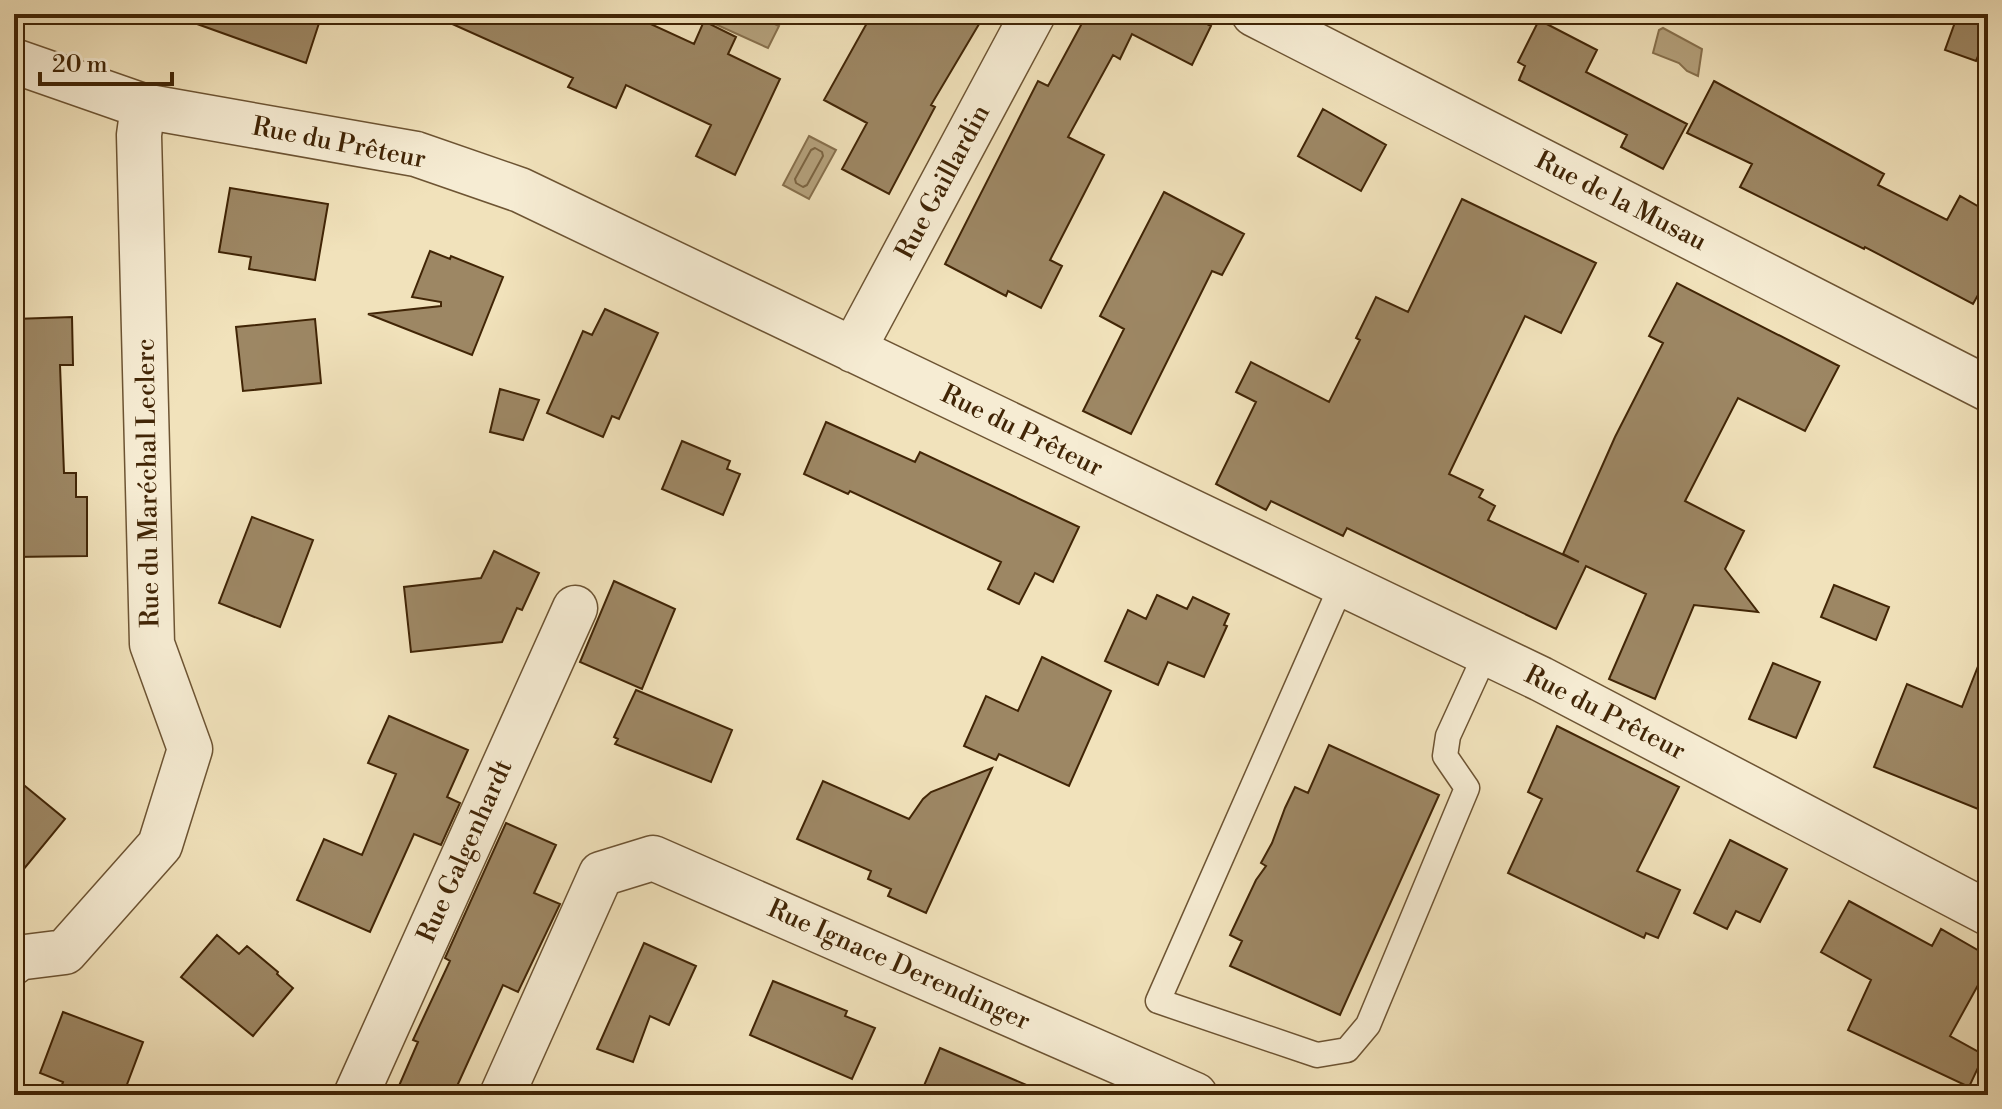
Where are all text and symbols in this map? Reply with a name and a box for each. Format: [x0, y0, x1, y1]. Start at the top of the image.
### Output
scale bar [40, 36, 172, 86]
text: 20 m [52, 50, 108, 80]
street label: Rue Gaillardin [889, 99, 997, 265]
street label: Rue du Prêteur [249, 110, 429, 176]
street label: Rue de la Musau [1530, 144, 1712, 258]
street label: Rue du Maréchal Leclerc [129, 338, 167, 628]
street label: Rue du Prêteur [936, 378, 1108, 484]
street label: Rue du Prêteur [1519, 659, 1691, 767]
street label: Rue Galgenhardt [410, 755, 520, 947]
street label: Rue Ignace Derendinger [763, 893, 1035, 1037]

